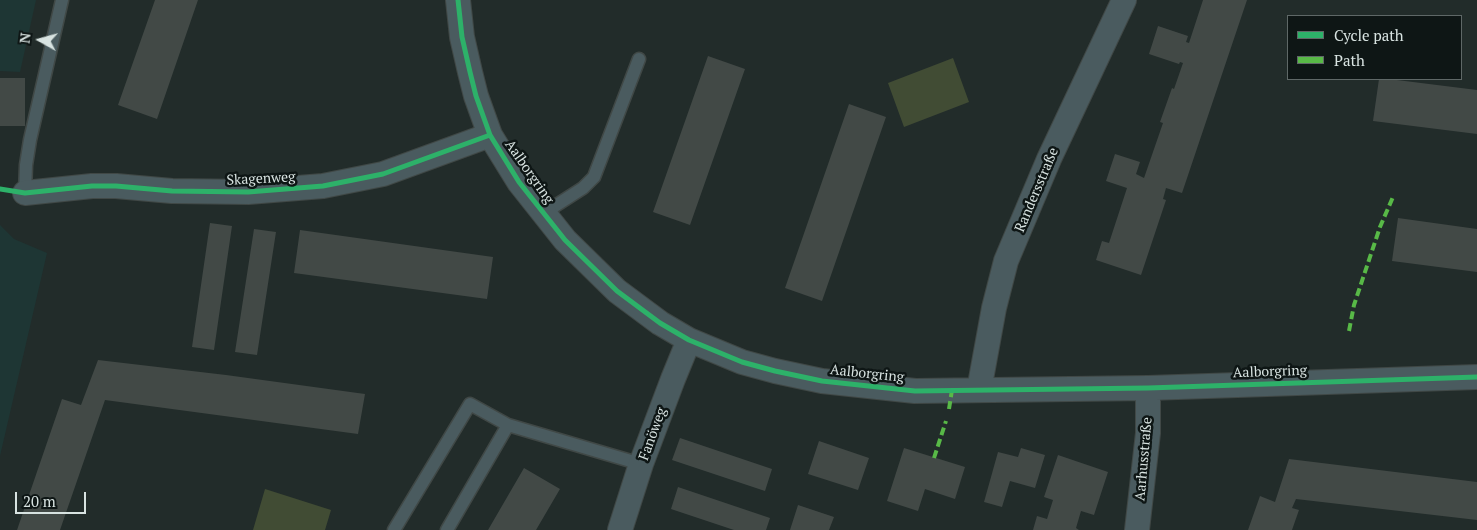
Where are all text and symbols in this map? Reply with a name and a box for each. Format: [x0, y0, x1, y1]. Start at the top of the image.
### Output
north arrow [15, 15, 65, 65]
legend [1287, 15, 1462, 80]
text: Cycle path [1334, 25, 1404, 45]
text: N [15, 32, 35, 45]
text: Path [1334, 50, 1365, 70]
street label: Aalborgring [501, 137, 557, 207]
street label: Randersstraße [1012, 145, 1062, 235]
street label: Skagenweg [226, 169, 296, 189]
street label: Aalborgring [829, 362, 905, 386]
street label: Aalborgring [1233, 362, 1307, 382]
street label: Fanöweg [636, 405, 670, 463]
street label: Aarhusstraße [1132, 416, 1156, 502]
scale bar [18, 482, 89, 514]
text: 20 m [23, 491, 56, 511]

